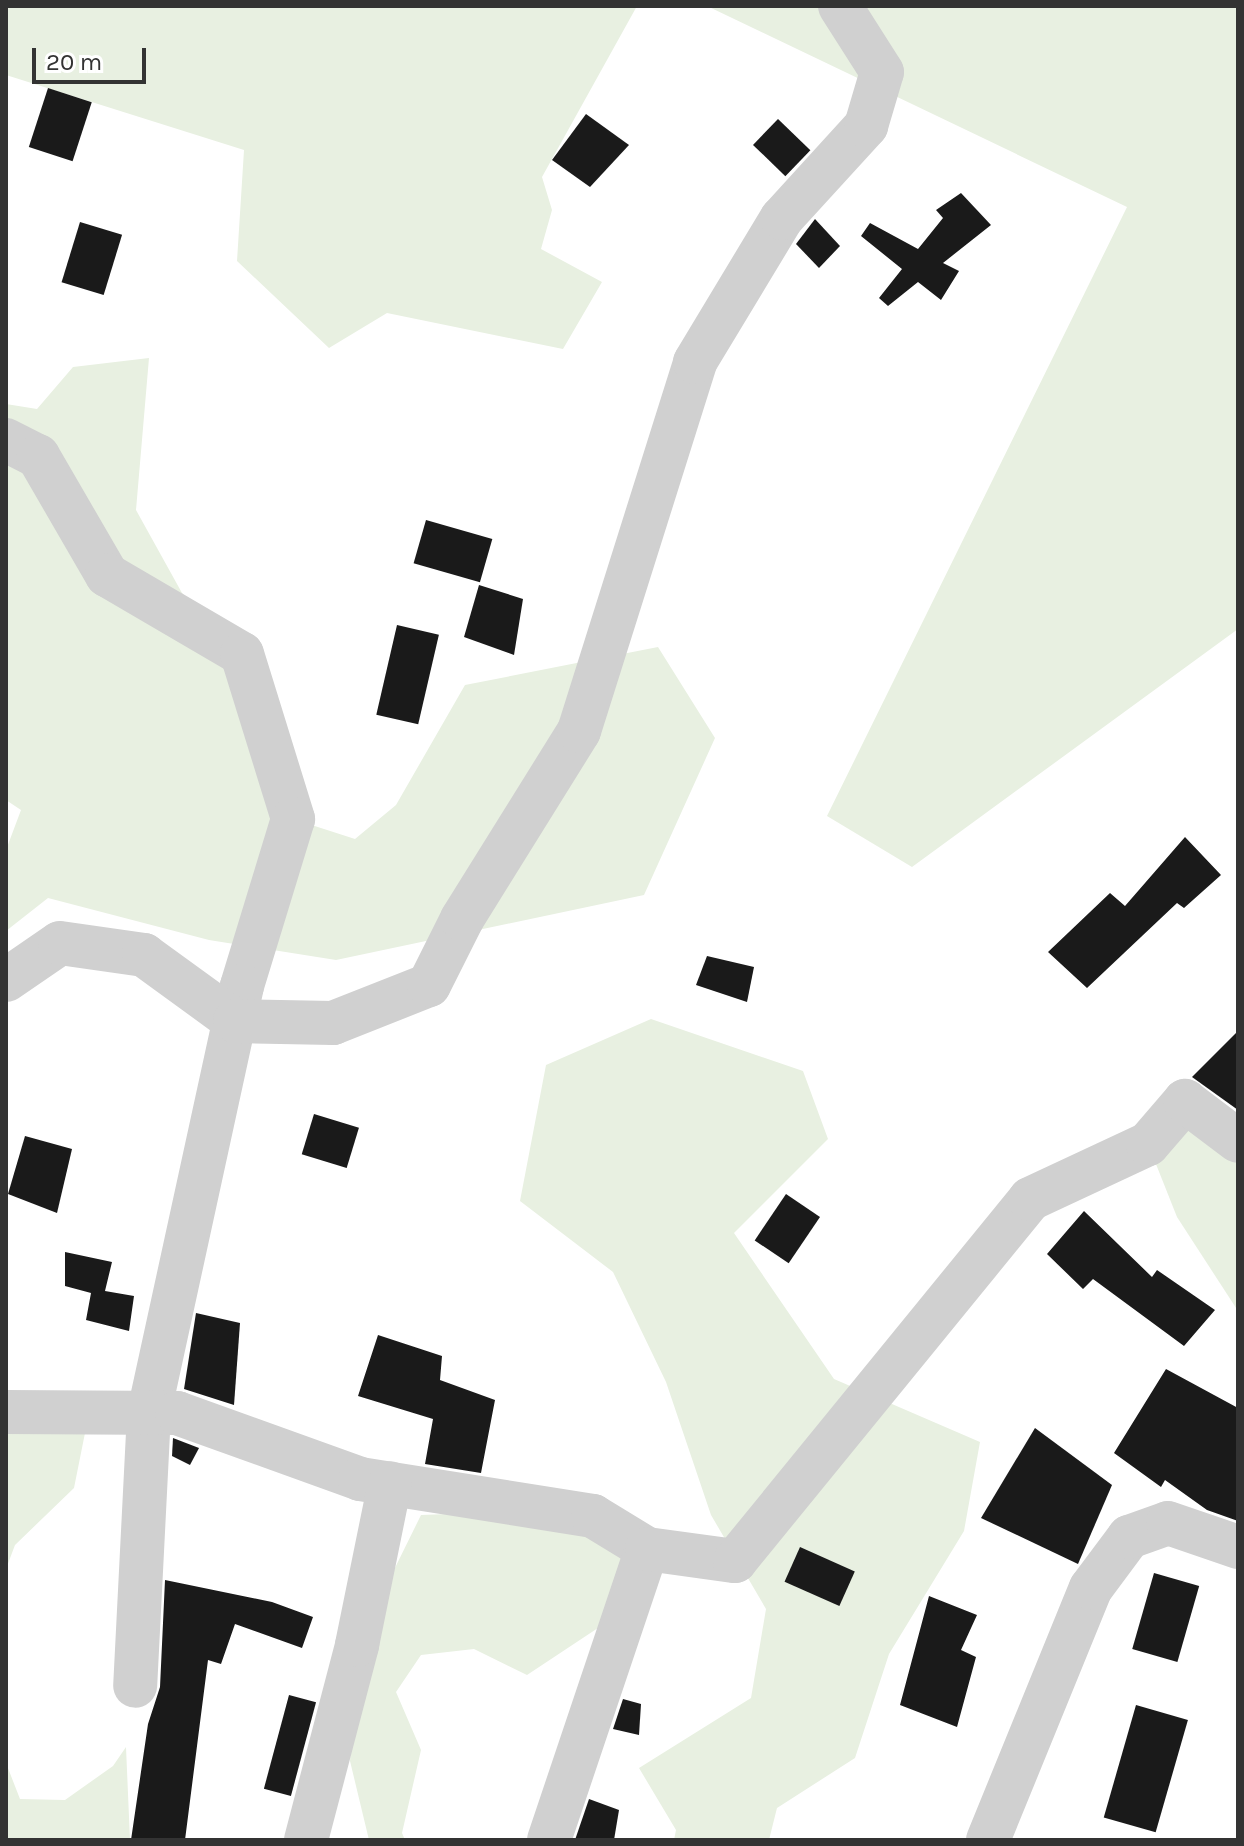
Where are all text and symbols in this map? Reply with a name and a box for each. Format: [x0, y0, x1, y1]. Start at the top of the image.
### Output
scale bar [36, 32, 150, 82]
text: 20 m [46, 48, 102, 76]

